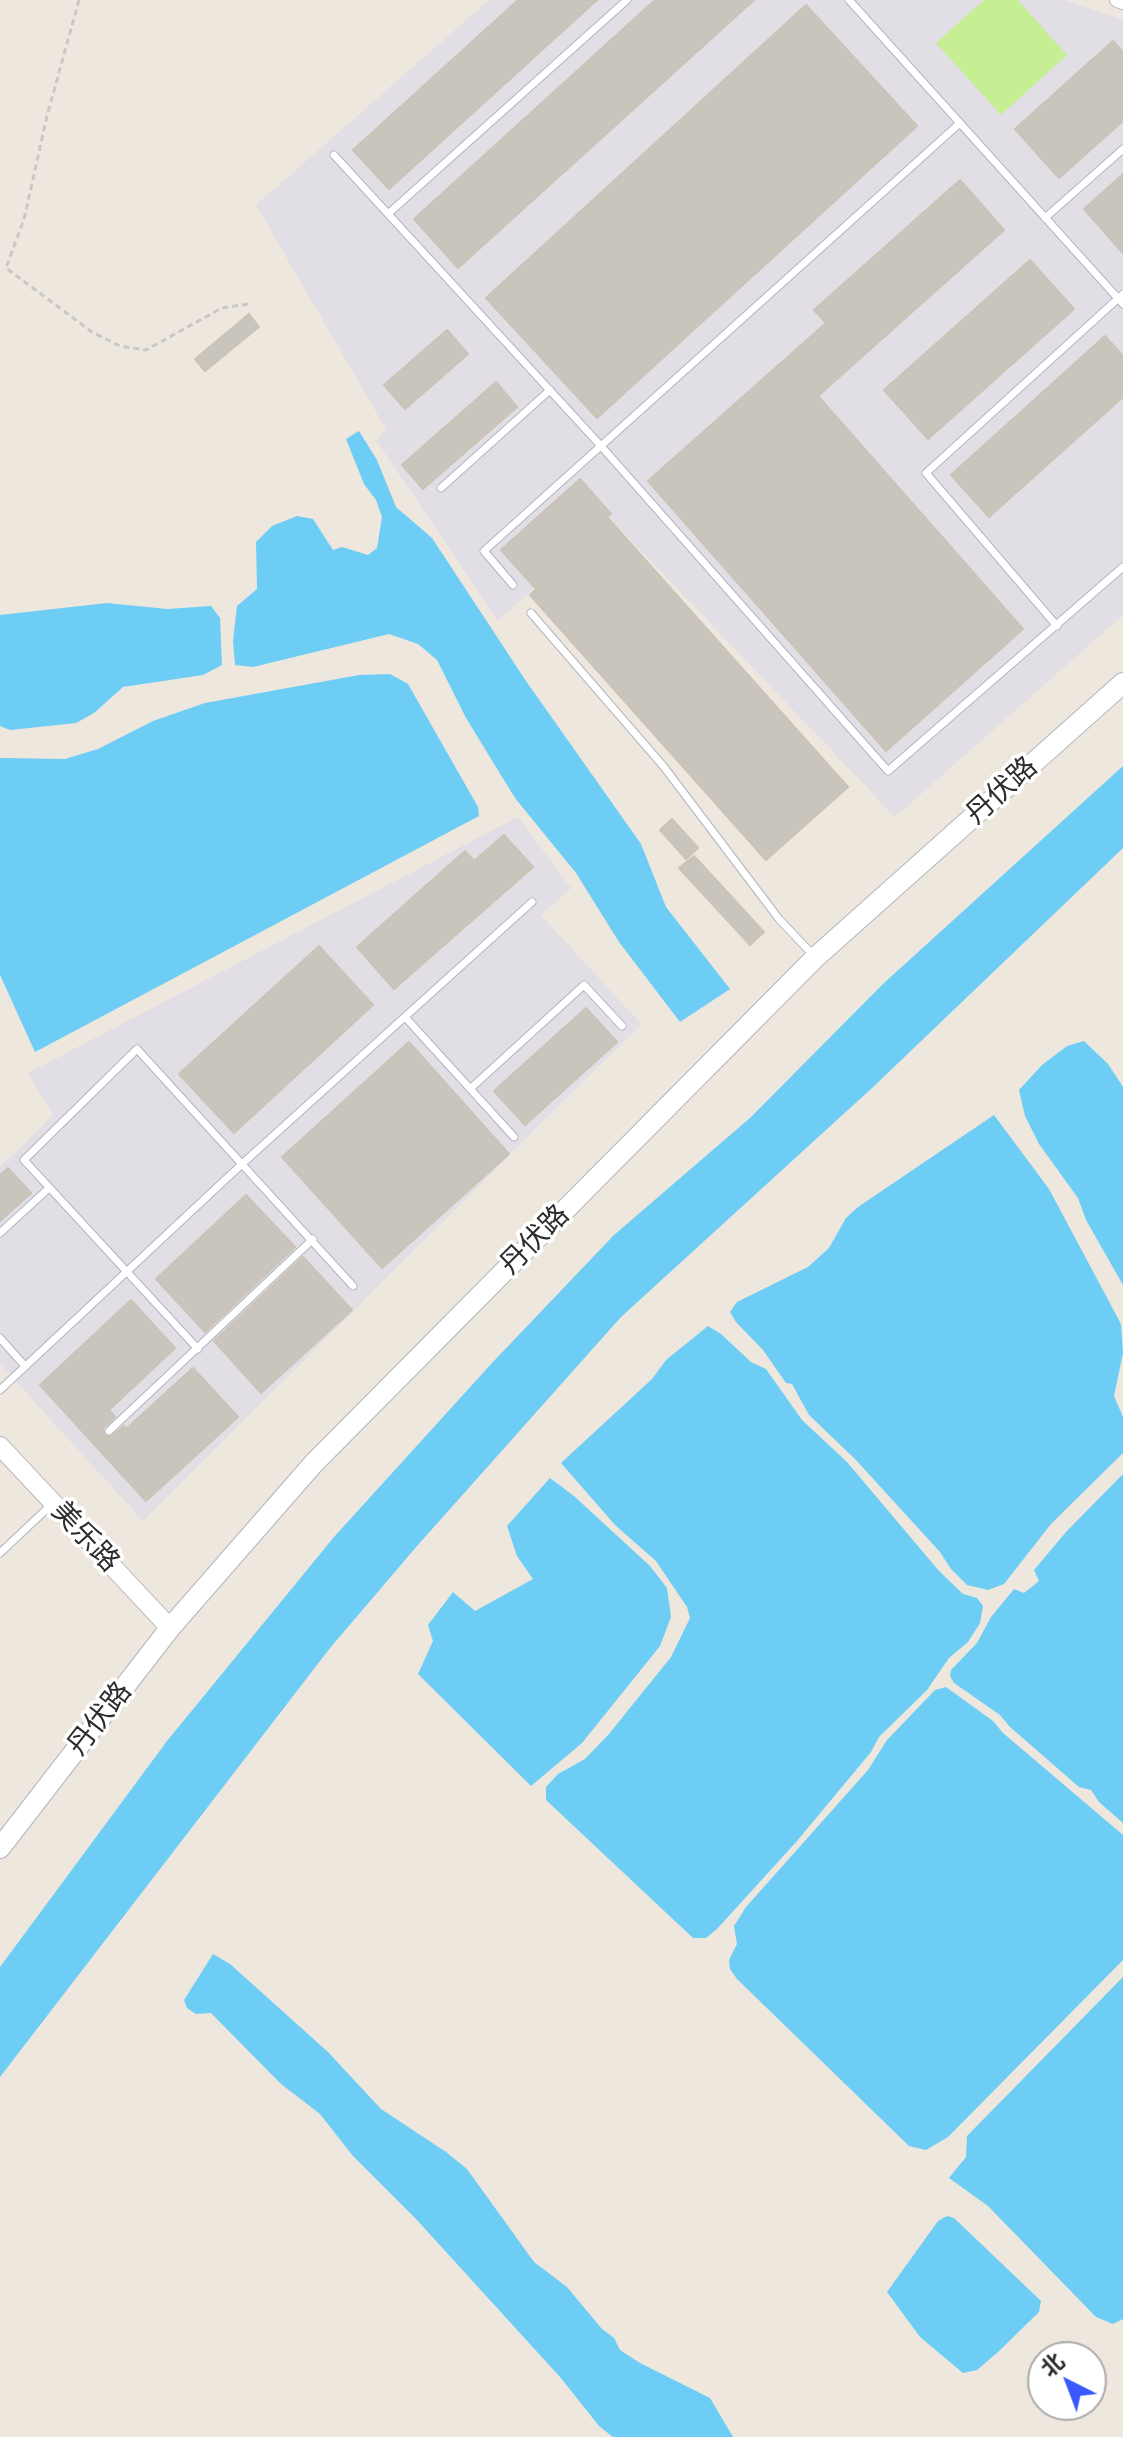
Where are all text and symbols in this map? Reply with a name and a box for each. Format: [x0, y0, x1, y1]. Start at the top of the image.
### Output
street label: 丹伏路 [960, 750, 1044, 832]
street label: 丹伏路 [493, 1198, 577, 1282]
street label: 美乐路 [44, 1495, 126, 1579]
street label: 丹伏路 [61, 1676, 139, 1762]
north arrow [1027, 2341, 1107, 2421]
text: 北 [1035, 2347, 1070, 2382]

